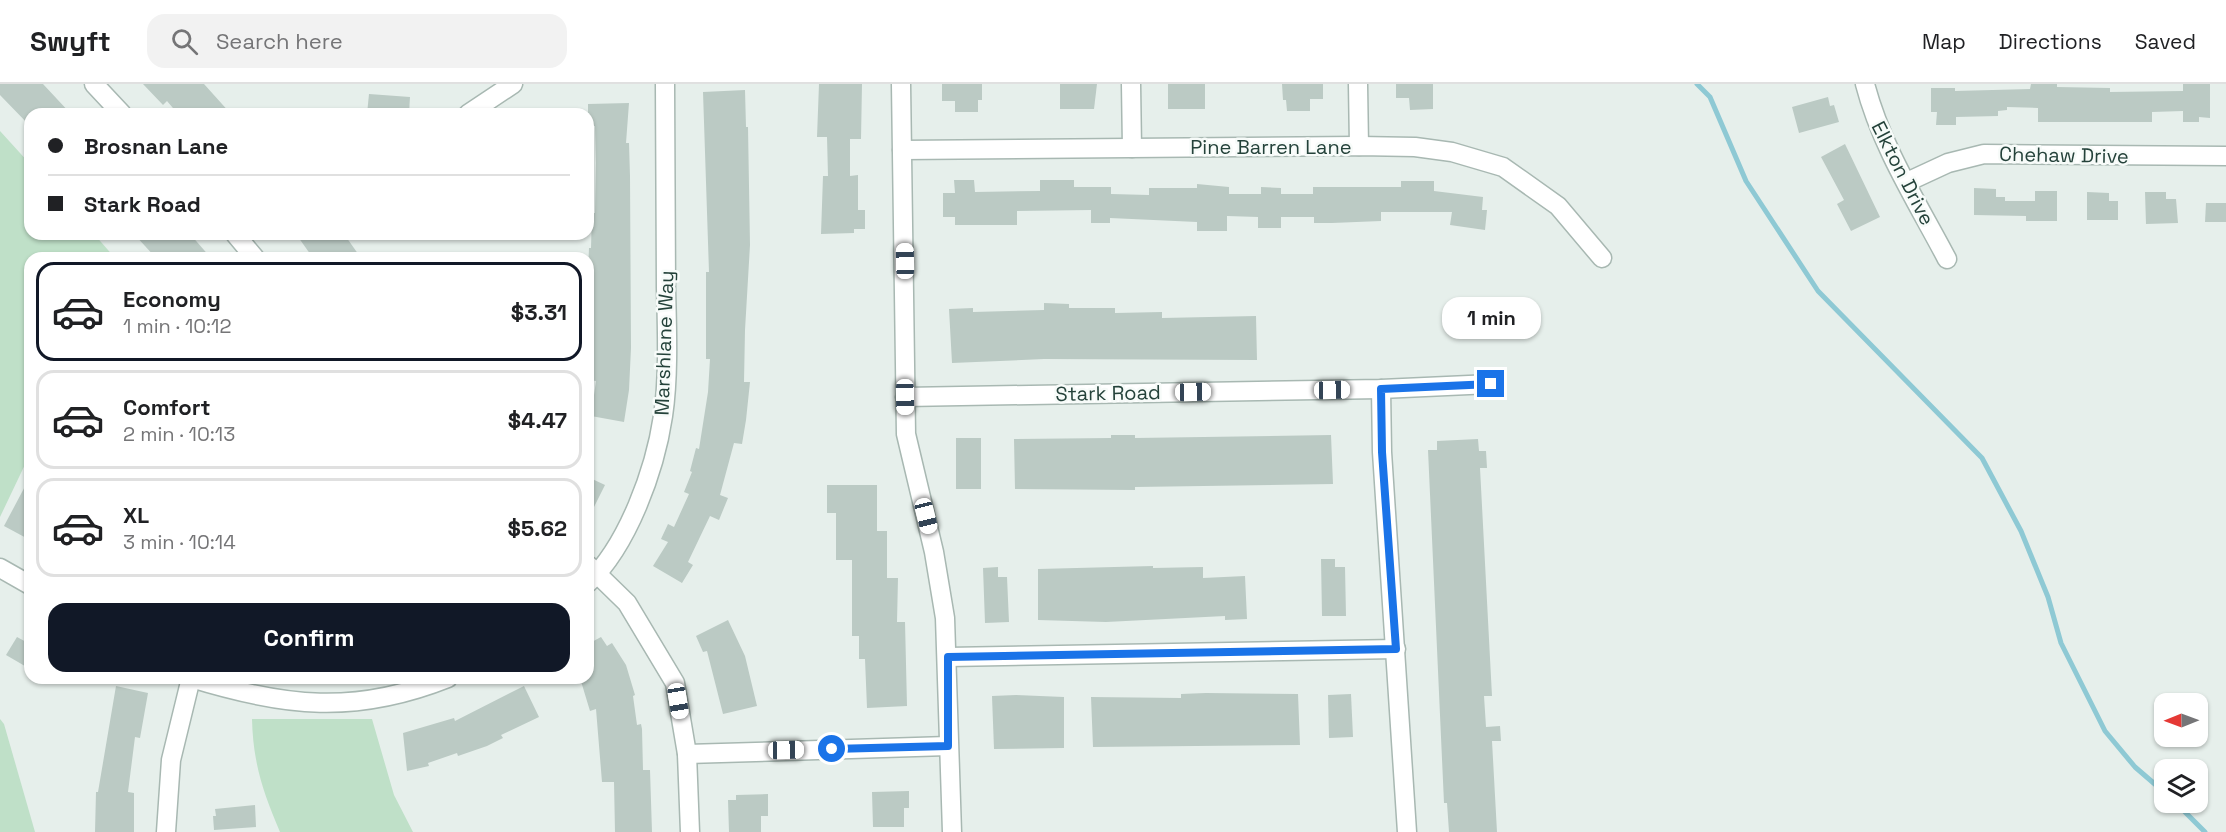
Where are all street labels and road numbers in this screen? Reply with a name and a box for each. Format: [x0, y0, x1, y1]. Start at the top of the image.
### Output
street label: Elkton Drive [1866, 117, 1940, 229]
street label: Pine Barren Lane [1190, 134, 1352, 160]
street label: Chehaw Drive [1999, 141, 2129, 169]
street label: Marshlane Way [648, 270, 680, 416]
street label: Stark Road [1055, 379, 1161, 407]

